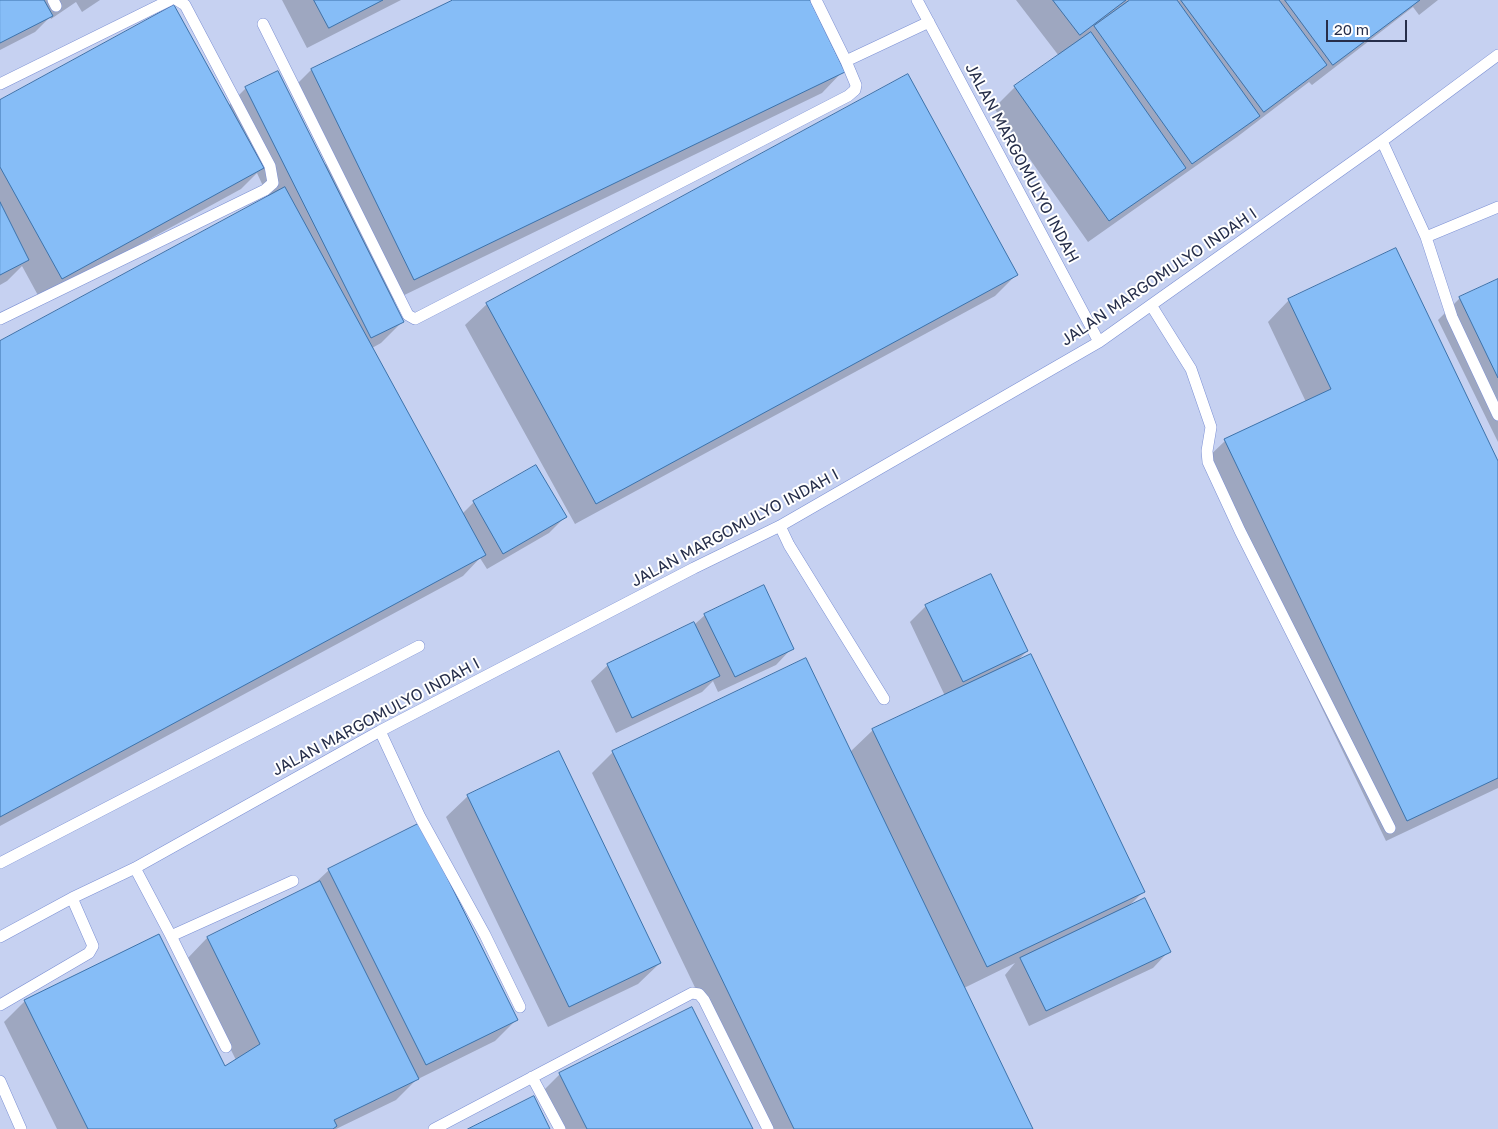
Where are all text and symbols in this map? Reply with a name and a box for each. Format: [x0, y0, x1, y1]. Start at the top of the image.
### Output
scale bar [1328, 10, 1409, 42]
text: 20 m [1334, 20, 1369, 38]
street label: JALAN MARGOMULYO INDAH [961, 60, 1083, 266]
street label: JALAN MARGOMULYO INDAH I [1057, 204, 1261, 350]
street label: JALAN MARGOMULYO INDAH I [628, 465, 842, 591]
street label: JALAN MARGOMULYO INDAH I [269, 654, 483, 780]

